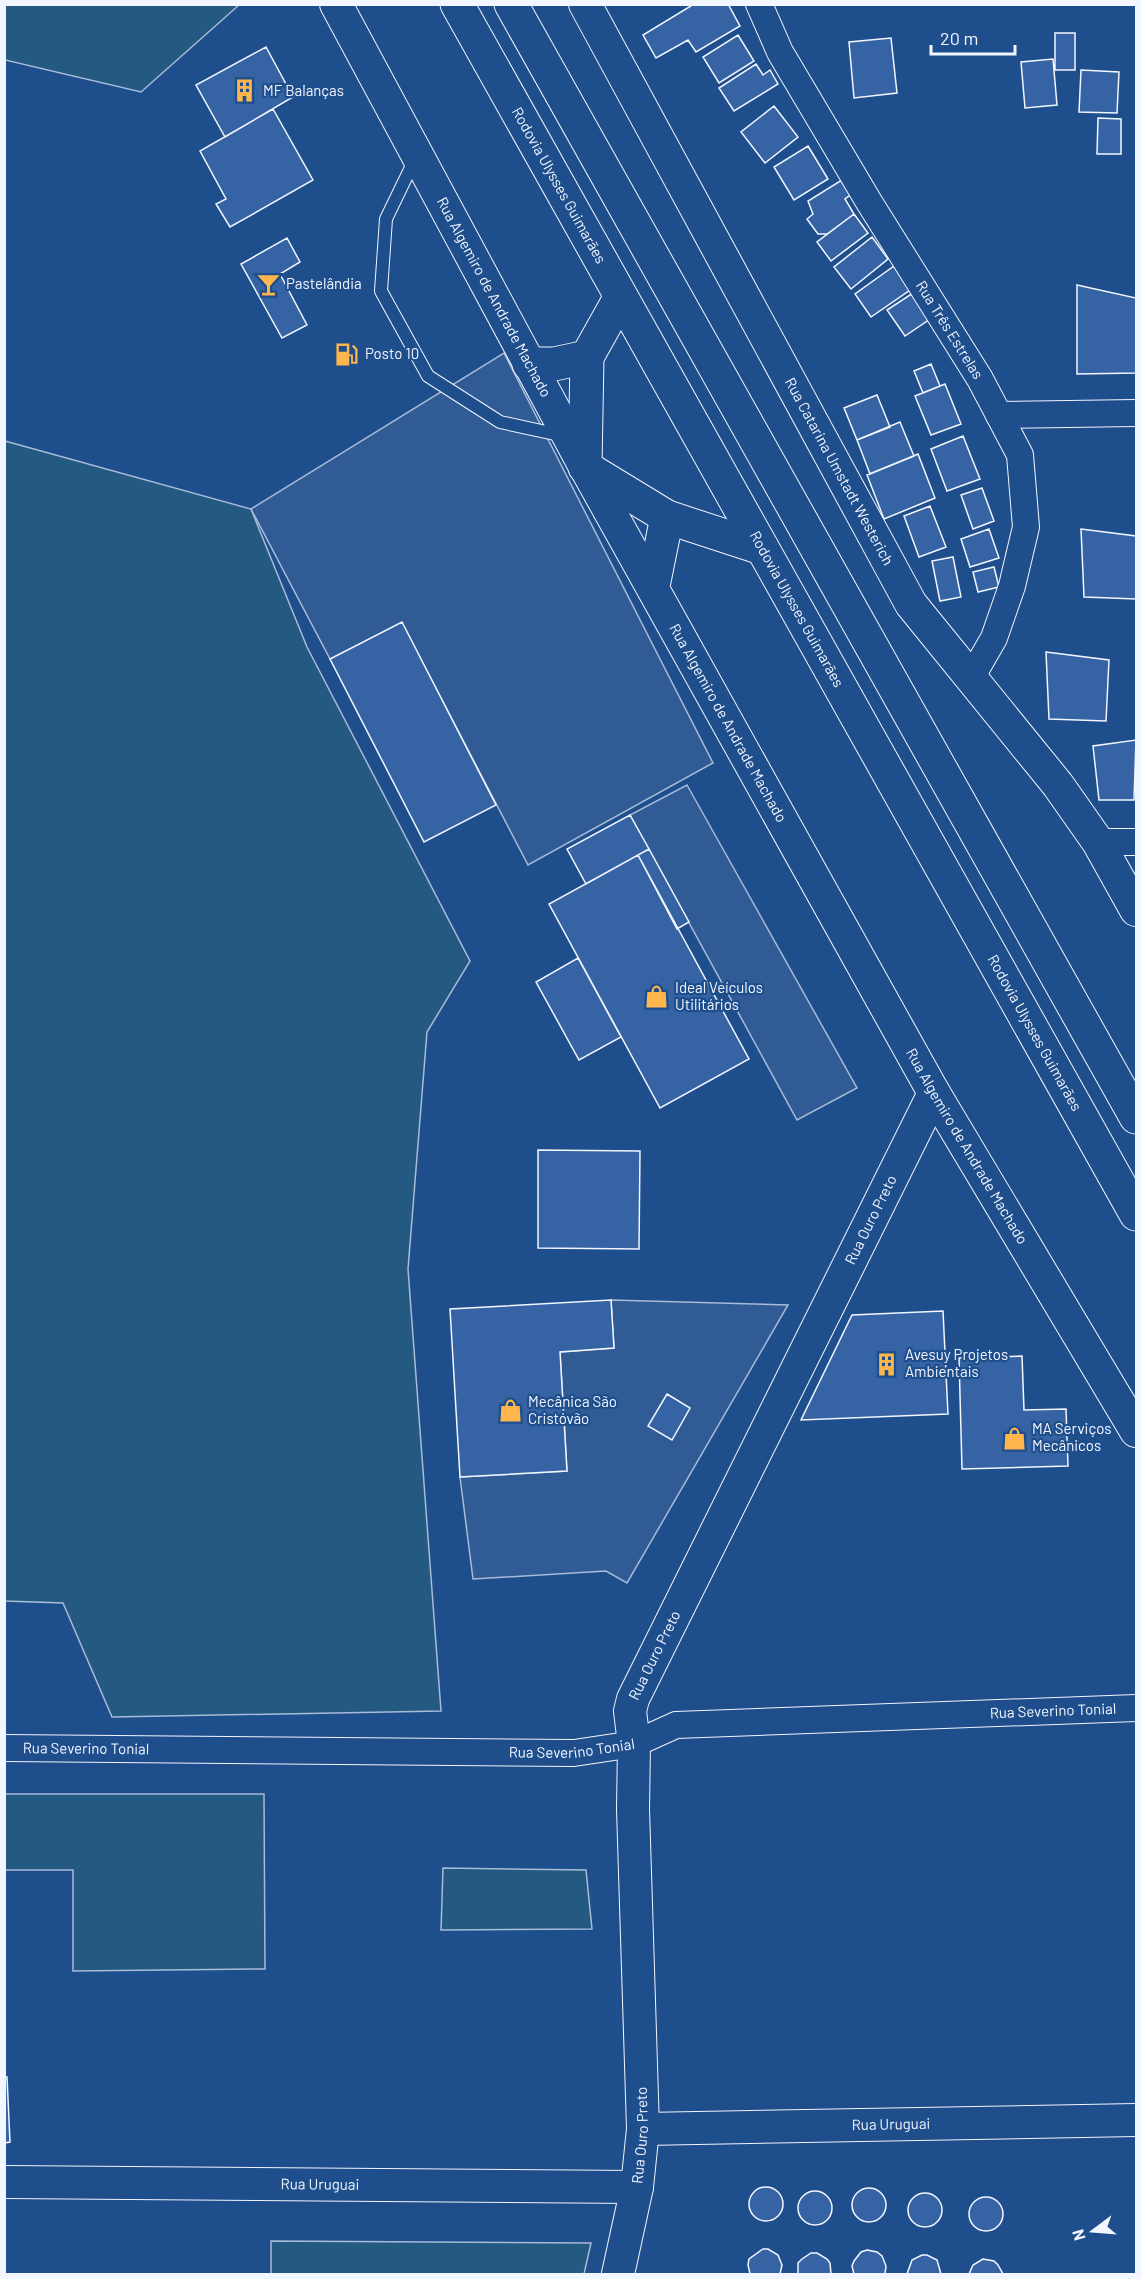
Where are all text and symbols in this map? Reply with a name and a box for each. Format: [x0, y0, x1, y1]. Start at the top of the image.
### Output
scale bar [931, 18, 1015, 56]
text: 20 m [940, 27, 978, 49]
building icon: MF Balanças [232, 78, 258, 104]
place label: MF Balanças [263, 81, 344, 99]
street label: Rodovia Ulysses Guimarães [509, 104, 611, 266]
street label: Rua Algemiro de Andrade Machado [433, 194, 556, 400]
bar icon: Pastelândia [255, 271, 281, 297]
place label: Pastelândia [286, 274, 362, 292]
street label: Rua Três Estrelas [913, 277, 988, 382]
fuel station icon: Posto 10 [334, 341, 360, 367]
place label: Posto 10 [365, 344, 419, 362]
street label: Rua Catarina Umstadt Westerich [782, 374, 898, 568]
street label: Rodovia Ulysses Guimarães [747, 527, 848, 690]
street label: Rua Algemiro de Andrade Machado [666, 620, 791, 825]
street label: Rodovia Ulysses Guimarães [984, 951, 1086, 1114]
place label: Ideal Veículos Utilitários [675, 978, 763, 1013]
shop icon: Ideal Veículos Utilitários [644, 984, 670, 1010]
street label: Rua Algemiro de Andrade Machado [903, 1045, 1032, 1247]
street label: Rua Ouro Preto [840, 1172, 900, 1267]
place label: Avesuy Projetos Ambientais [905, 1345, 1008, 1380]
building icon: Avesuy Projetos Ambientais [874, 1351, 900, 1377]
place label: Mecânica São Cristóvão [528, 1392, 617, 1427]
shop icon: Mecânica São Cristóvão [497, 1398, 523, 1424]
place label: MA Serviços Mecânicos [1032, 1419, 1112, 1454]
shop icon: MA Serviços Mecânicos [1001, 1425, 1027, 1451]
street label: Rua Ouro Preto [624, 1607, 684, 1702]
street label: Rua Severino Tonial [989, 1699, 1117, 1721]
street label: Rua Severino Tonial [509, 1734, 636, 1761]
street label: Rua Severino Tonial [23, 1738, 149, 1757]
street label: Rua Ouro Preto [627, 2086, 651, 2185]
street label: Rua Uruguai [851, 2114, 930, 2133]
street label: Rua Uruguai [281, 2174, 359, 2193]
north arrow [1063, 2201, 1123, 2261]
text: N [1068, 2228, 1089, 2243]

